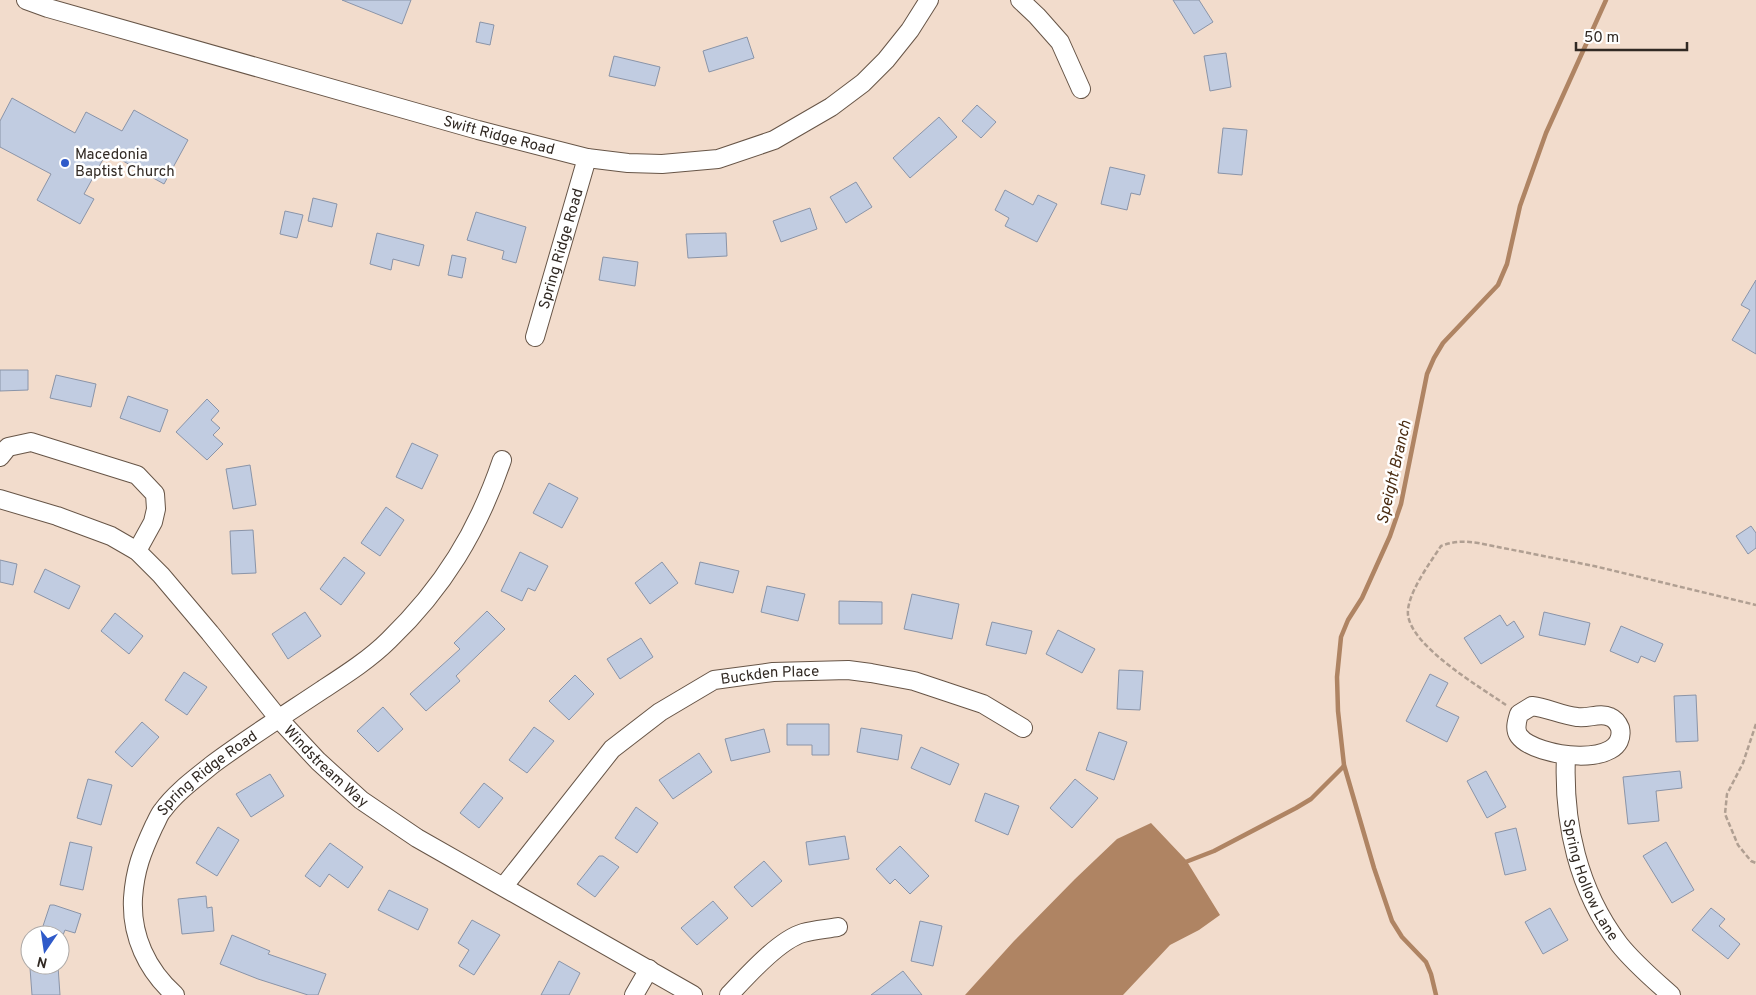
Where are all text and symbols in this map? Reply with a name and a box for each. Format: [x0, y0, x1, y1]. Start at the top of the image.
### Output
scale bar [1576, 20, 1687, 52]
text: 50 m [1584, 29, 1619, 48]
street label: Swift Ridge Road [441, 113, 556, 160]
place label: Macedonia Baptist Church [75, 146, 175, 182]
marker: Macedonia Baptist Church [59, 157, 71, 169]
street label: Spring Ridge Road [536, 187, 589, 312]
water label: Speight Branch [1373, 418, 1417, 526]
street label: Buckden Place [719, 663, 819, 690]
street label: Windstream Way [279, 722, 371, 813]
street label: Spring Ridge Road [154, 727, 262, 821]
street label: Spring Hollow Lane [1558, 818, 1622, 945]
north arrow [20, 925, 70, 975]
text: N [36, 952, 49, 971]

